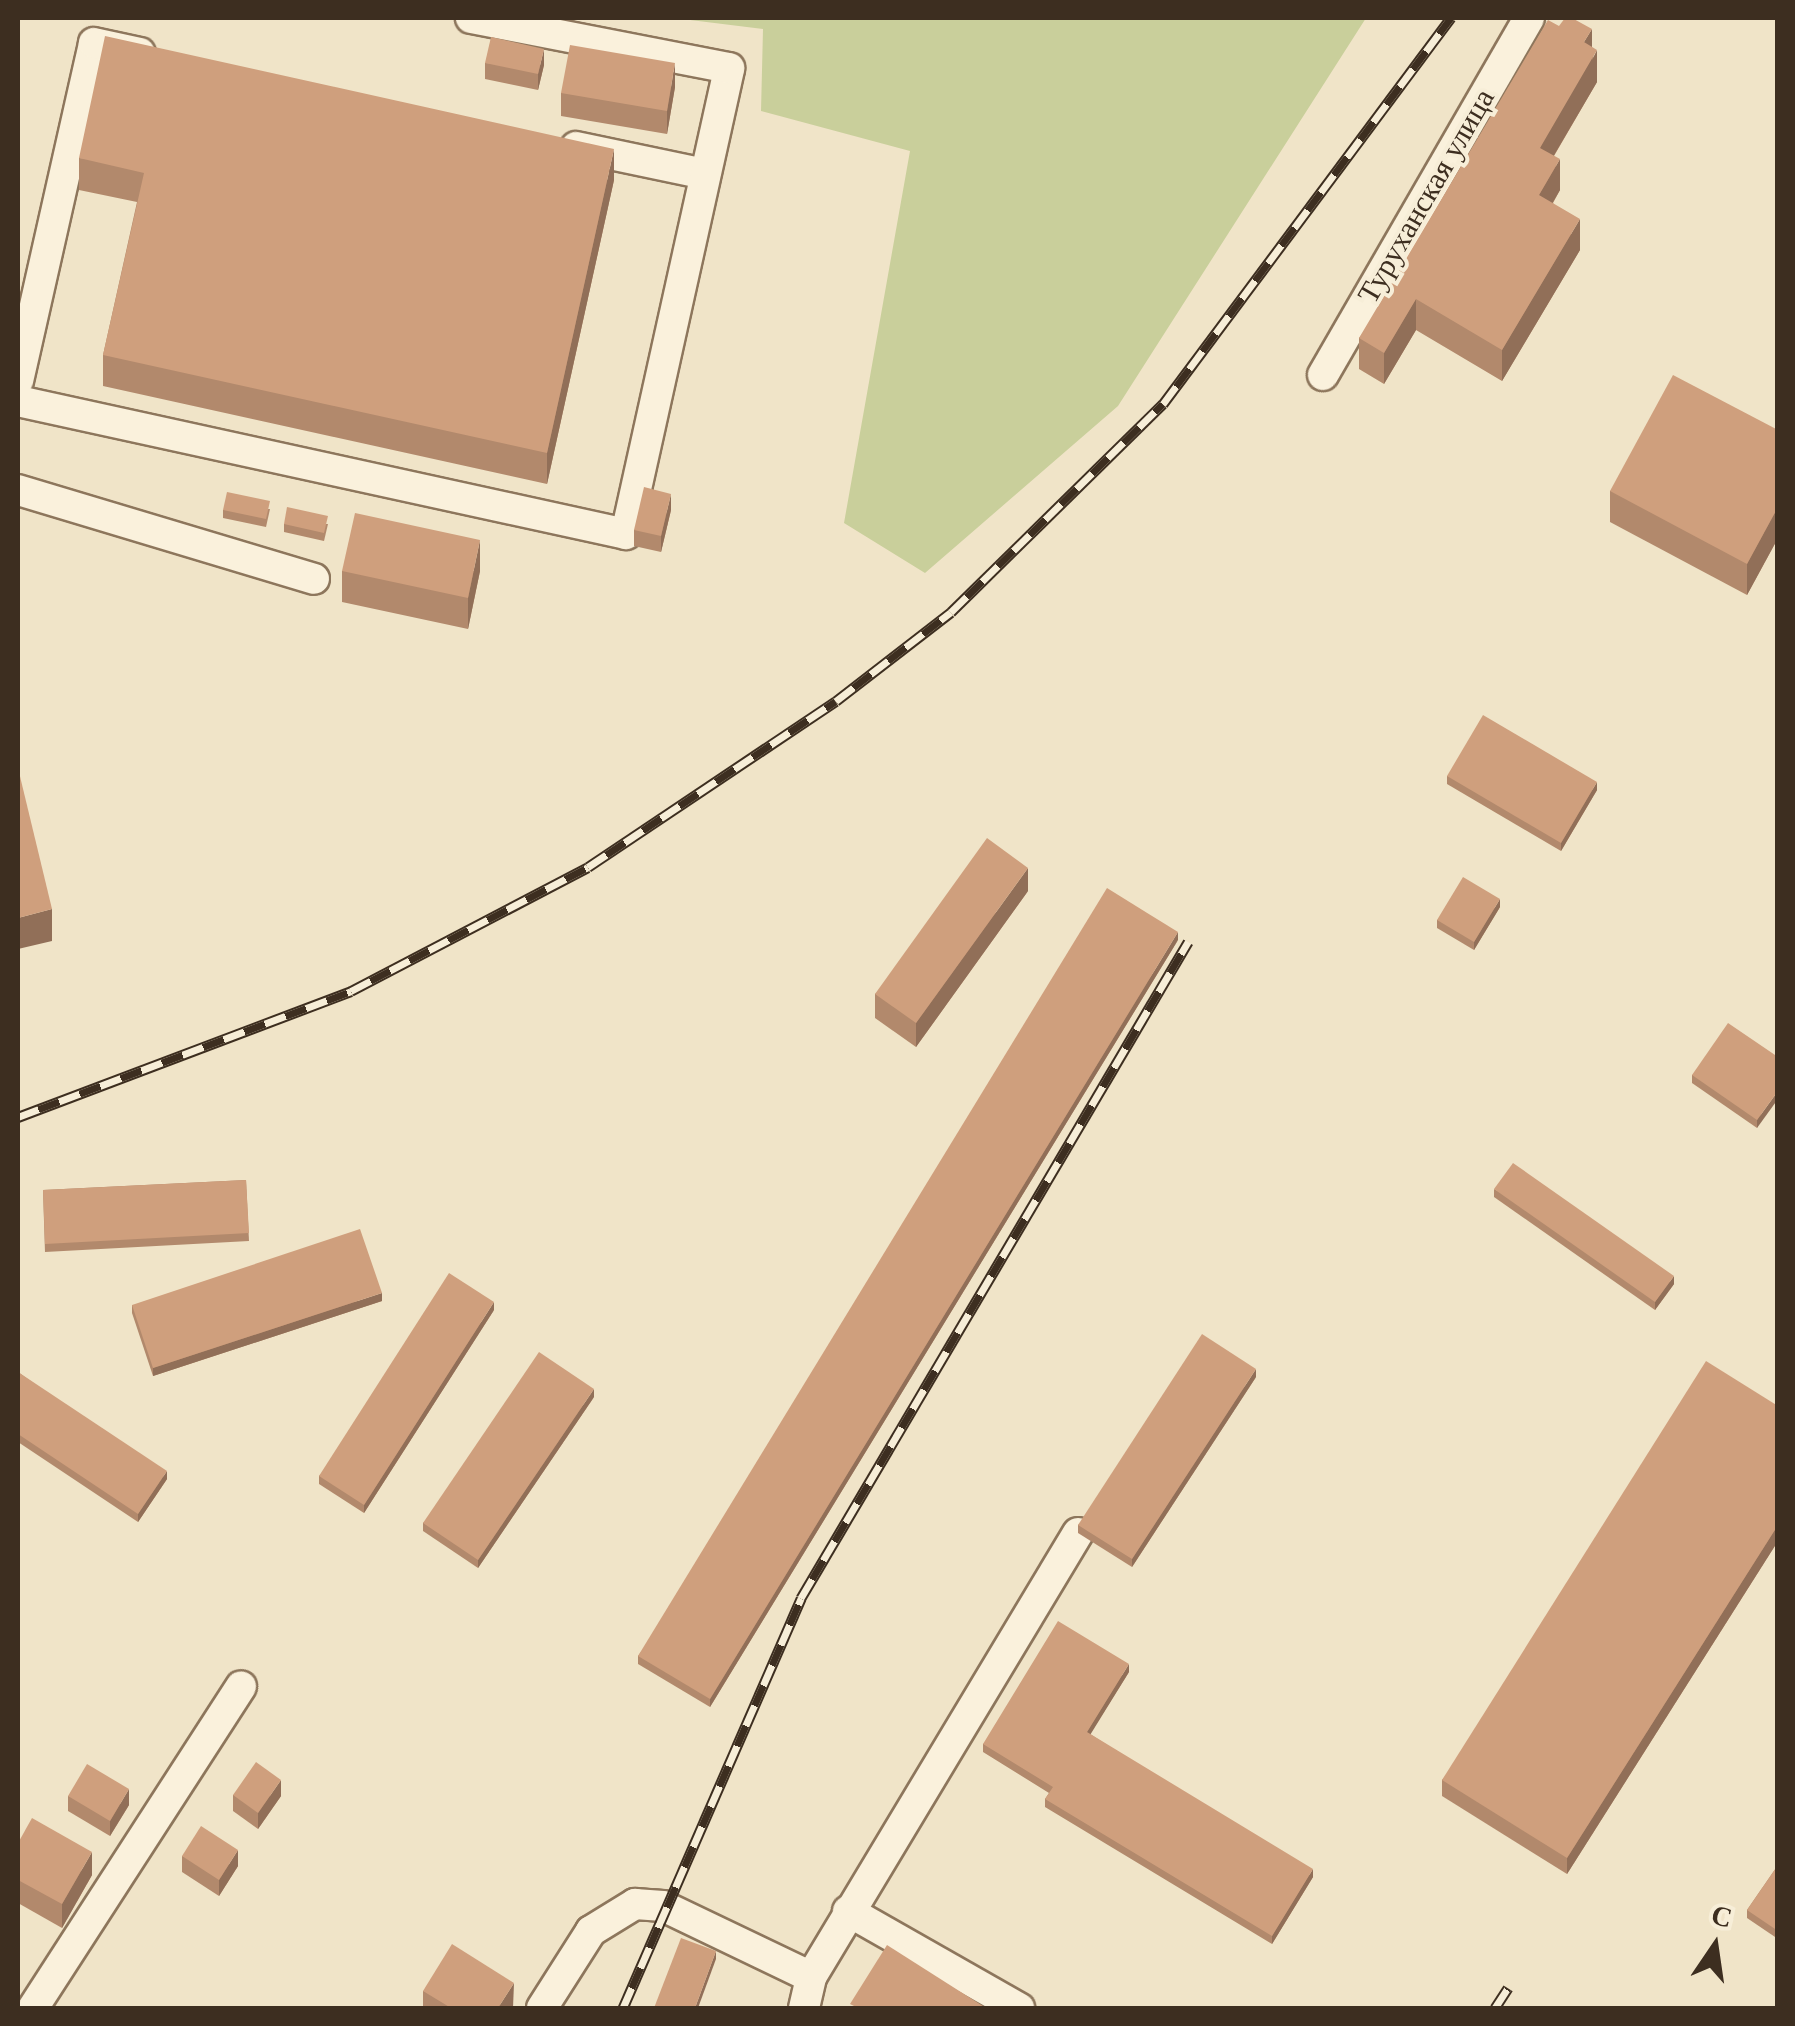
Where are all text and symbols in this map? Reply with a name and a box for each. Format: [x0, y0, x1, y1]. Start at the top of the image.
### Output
street label: Туруханская улица [1350, 82, 1502, 310]
north arrow [1665, 1896, 1765, 1996]
text: С [1709, 1899, 1735, 1934]

